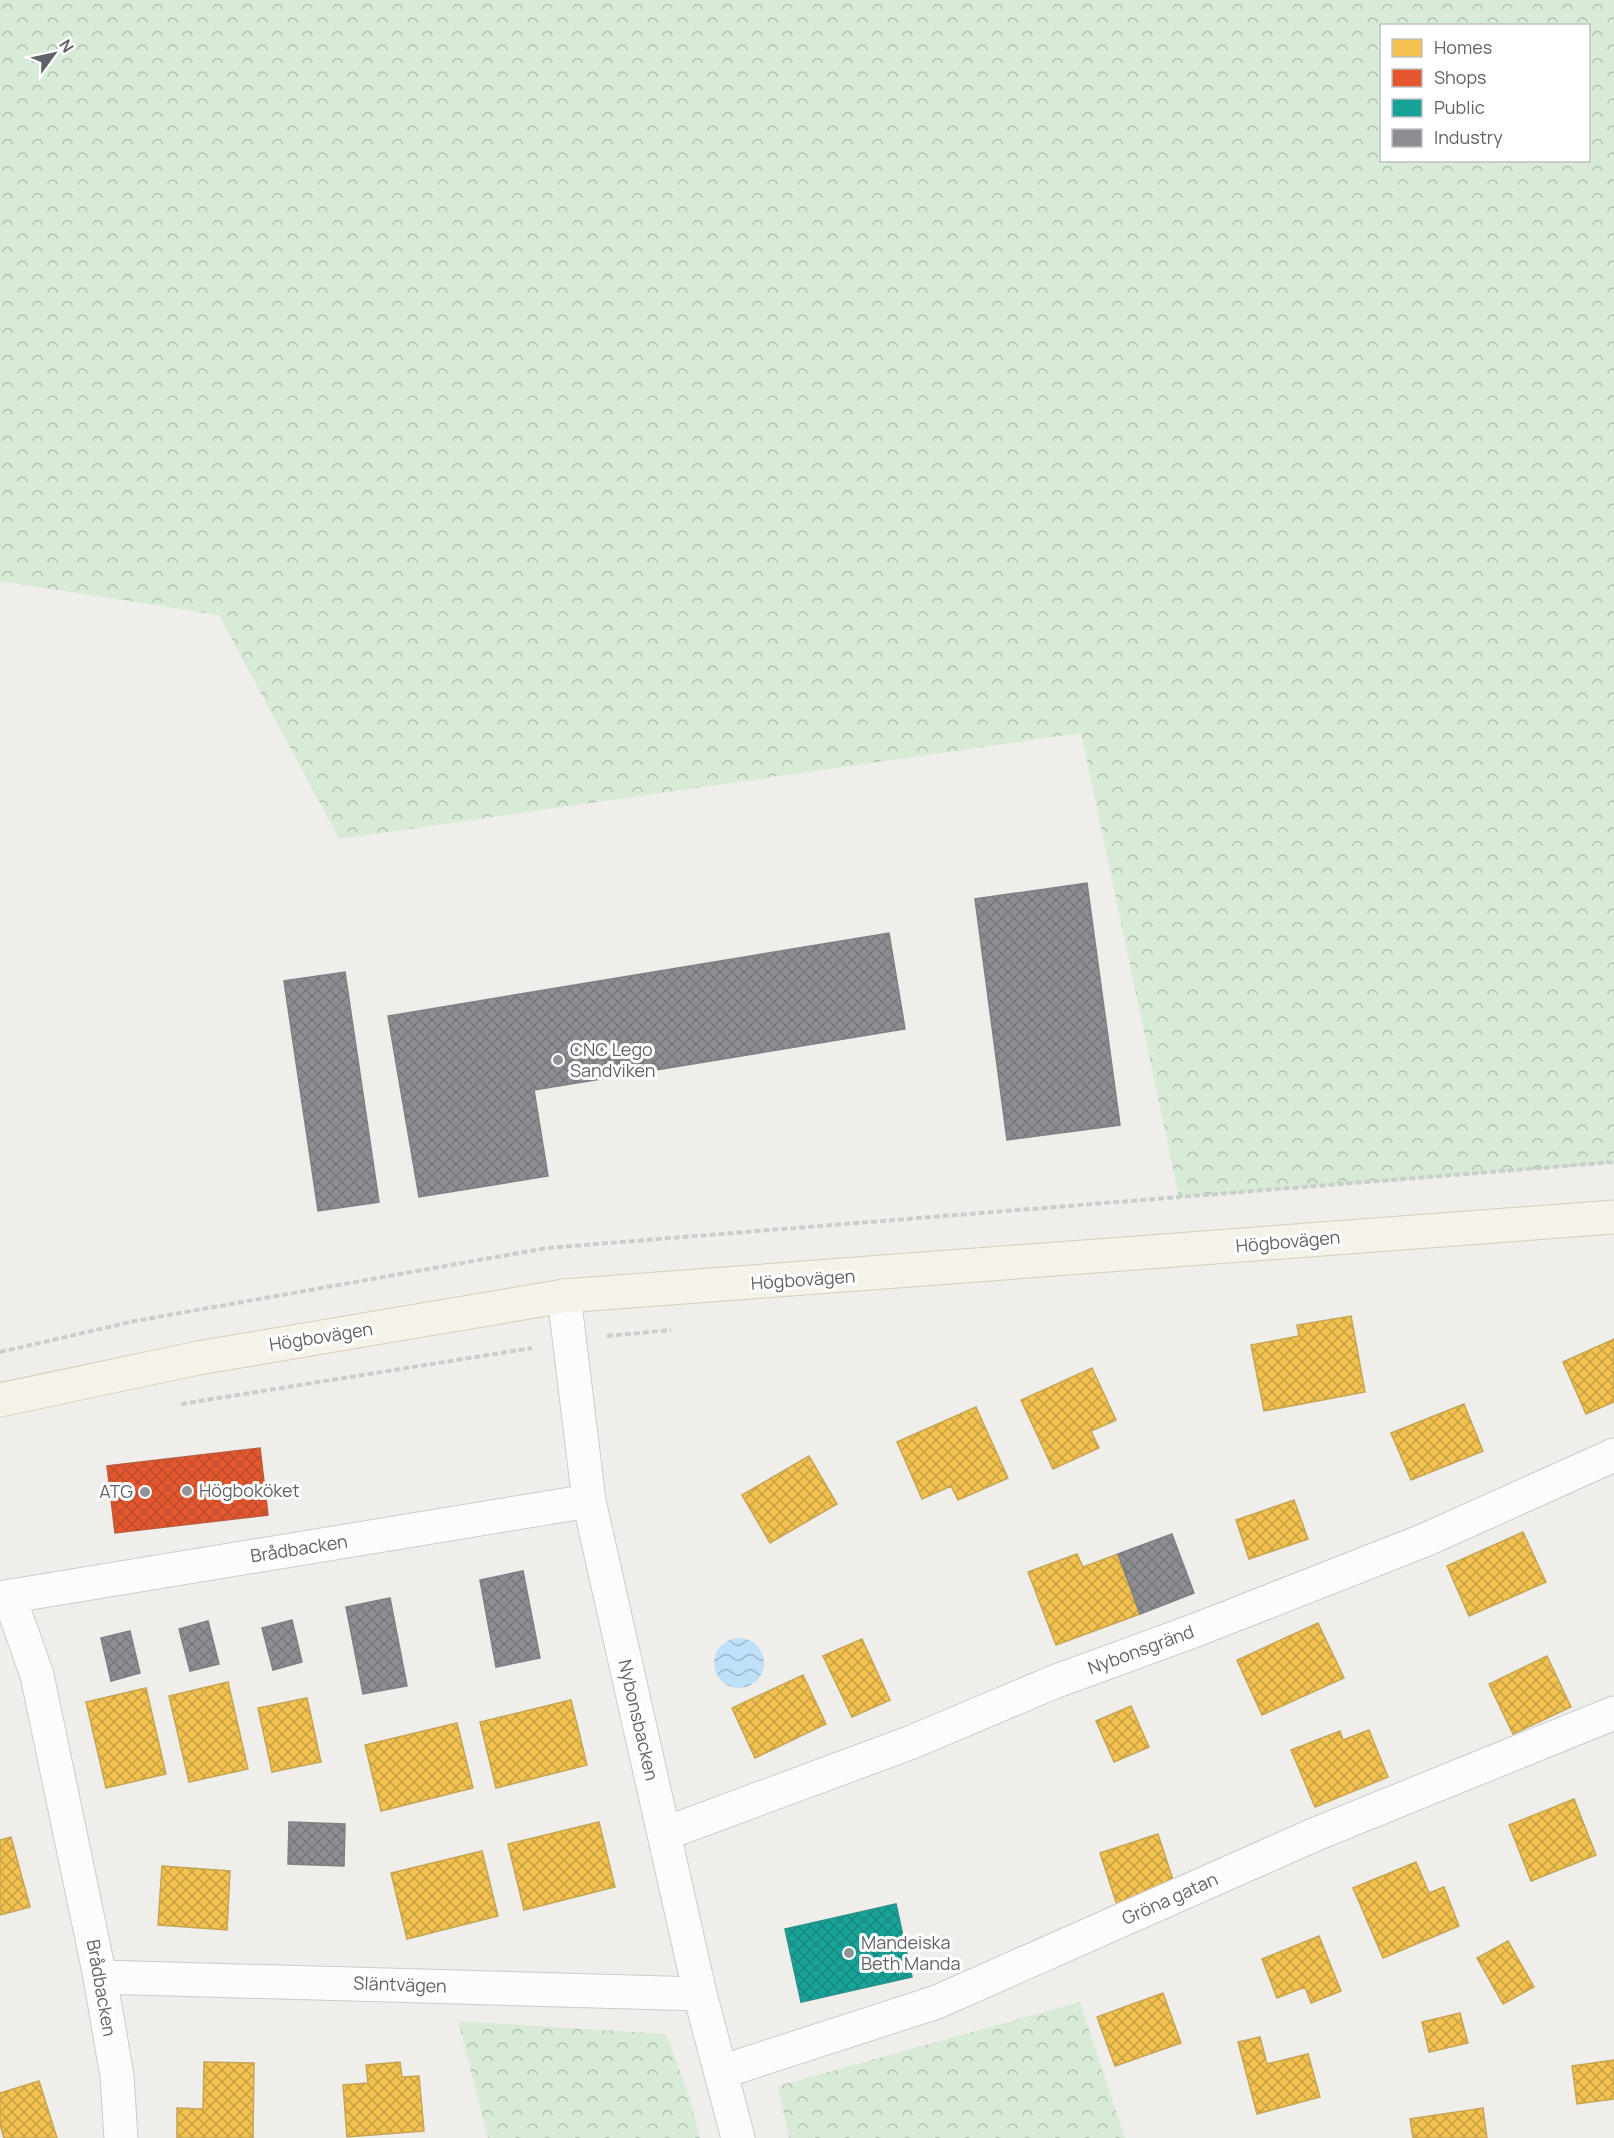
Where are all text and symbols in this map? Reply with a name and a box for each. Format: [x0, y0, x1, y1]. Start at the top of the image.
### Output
north arrow [24, 24, 84, 84]
legend [1380, 24, 1590, 162]
text: N [54, 35, 79, 57]
text: Homes [1434, 35, 1492, 59]
text: Shops [1434, 65, 1486, 89]
text: Public [1434, 95, 1485, 119]
text: Industry [1434, 125, 1503, 149]
place label: CNC Lego Sandviken [570, 1037, 655, 1082]
marker: CNC Lego Sandviken [551, 1053, 565, 1067]
street label: Högbovägen [1235, 1224, 1341, 1258]
street label: Högbovägen [750, 1263, 856, 1295]
street label: Högbovägen [267, 1316, 374, 1356]
place label: Högboköket [199, 1478, 300, 1502]
place label: ATG [99, 1479, 133, 1503]
marker: Högboköket [180, 1484, 194, 1498]
marker: ATG [138, 1485, 152, 1499]
street label: Brådbacken [249, 1528, 349, 1568]
street label: Nybonsgränd [1084, 1619, 1197, 1679]
street label: Nybonsbacken [613, 1657, 665, 1783]
street label: Gröna gatan [1118, 1866, 1221, 1930]
place label: Mandeiska Beth Manda [861, 1930, 960, 1975]
street label: Brådbacken [82, 1937, 122, 2038]
marker: Mandeiska Beth Manda [842, 1946, 856, 1960]
street label: Släntvägen [353, 1970, 447, 1998]

